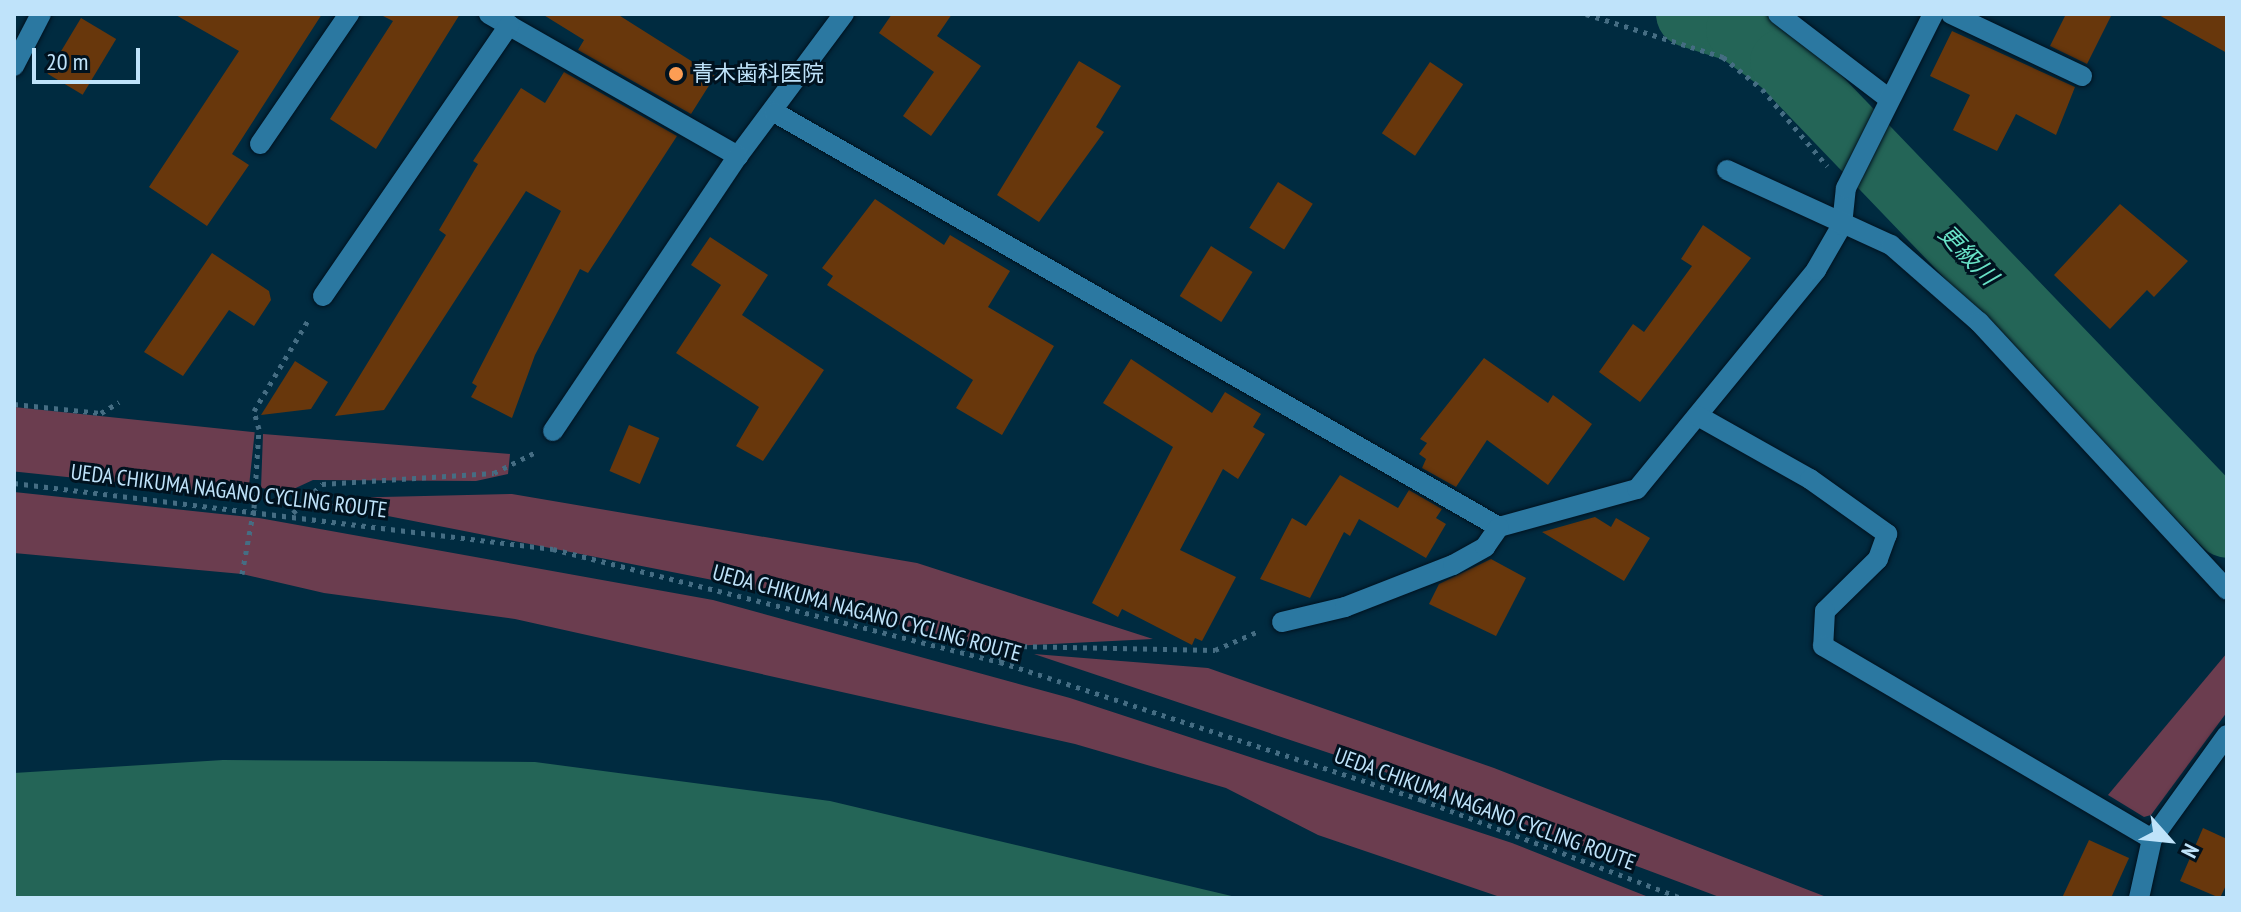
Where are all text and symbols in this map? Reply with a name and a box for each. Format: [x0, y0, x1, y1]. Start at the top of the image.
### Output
scale bar [36, 32, 144, 82]
text: 20 m [46, 46, 88, 77]
place label: 青木歯科医院 [692, 61, 824, 87]
marker: 青木歯科医院 [667, 65, 685, 83]
water label: 更級川 [1933, 219, 2003, 291]
street label: UEDA CHIKUMA NAGANO CYCLING ROUTE [69, 458, 389, 524]
street label: UEDA CHIKUMA NAGANO CYCLING ROUTE [709, 559, 1025, 667]
street label: UEDA CHIKUMA NAGANO CYCLING ROUTE [1330, 742, 1640, 876]
north arrow [2129, 800, 2209, 880]
text: N [2175, 839, 2206, 863]

